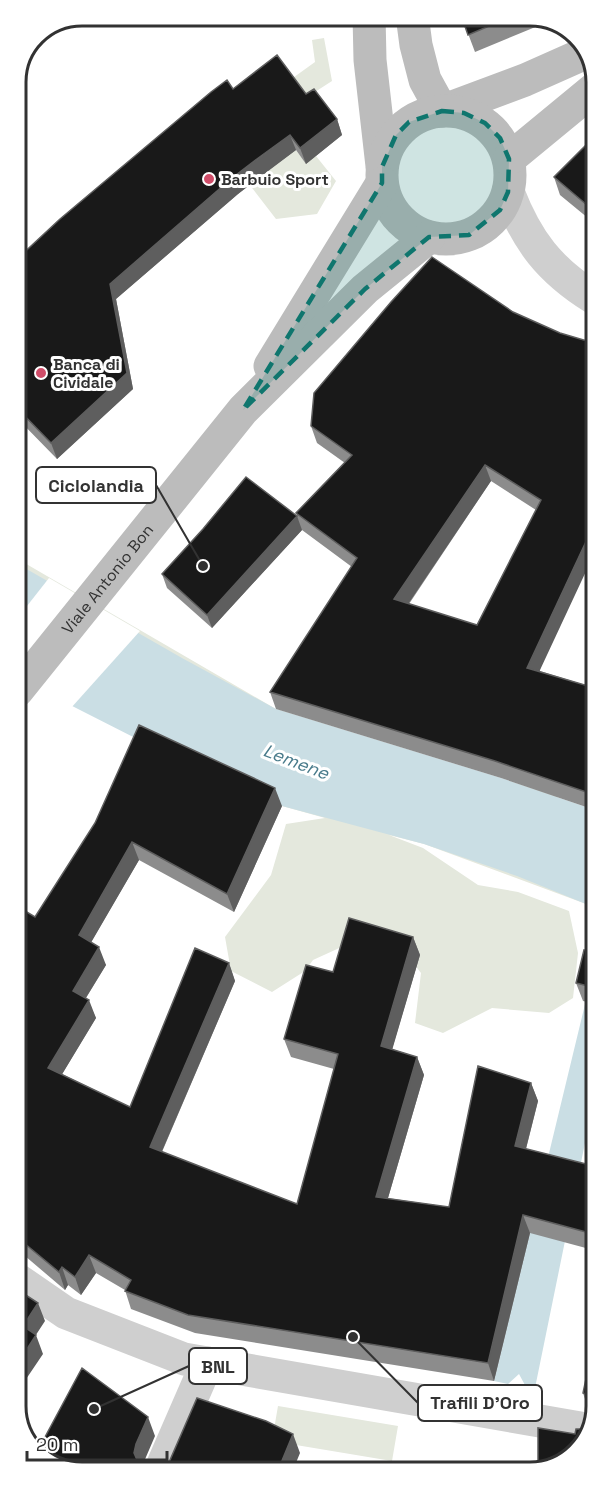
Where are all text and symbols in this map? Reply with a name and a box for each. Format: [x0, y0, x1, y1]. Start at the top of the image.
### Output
place label: Barbuio Sport [221, 169, 329, 190]
marker: Barbuio Sport [202, 172, 216, 186]
place label: Banca di Cividale [53, 354, 120, 393]
marker: Banca di Cividale [34, 366, 48, 380]
callout: Ciclolandia [36, 467, 156, 503]
text: Ciclolandia [48, 474, 144, 497]
street label: Viale Antonio Bon [57, 520, 158, 638]
water label: Lemene [260, 739, 333, 785]
callout: BNL [189, 1348, 247, 1384]
text: BNL [201, 1355, 235, 1378]
callout: Trafili D'Oro [418, 1385, 542, 1421]
text: Trafili D'Oro [430, 1391, 530, 1414]
scale bar [27, 1424, 166, 1462]
text: 20 m [36, 1433, 79, 1456]

